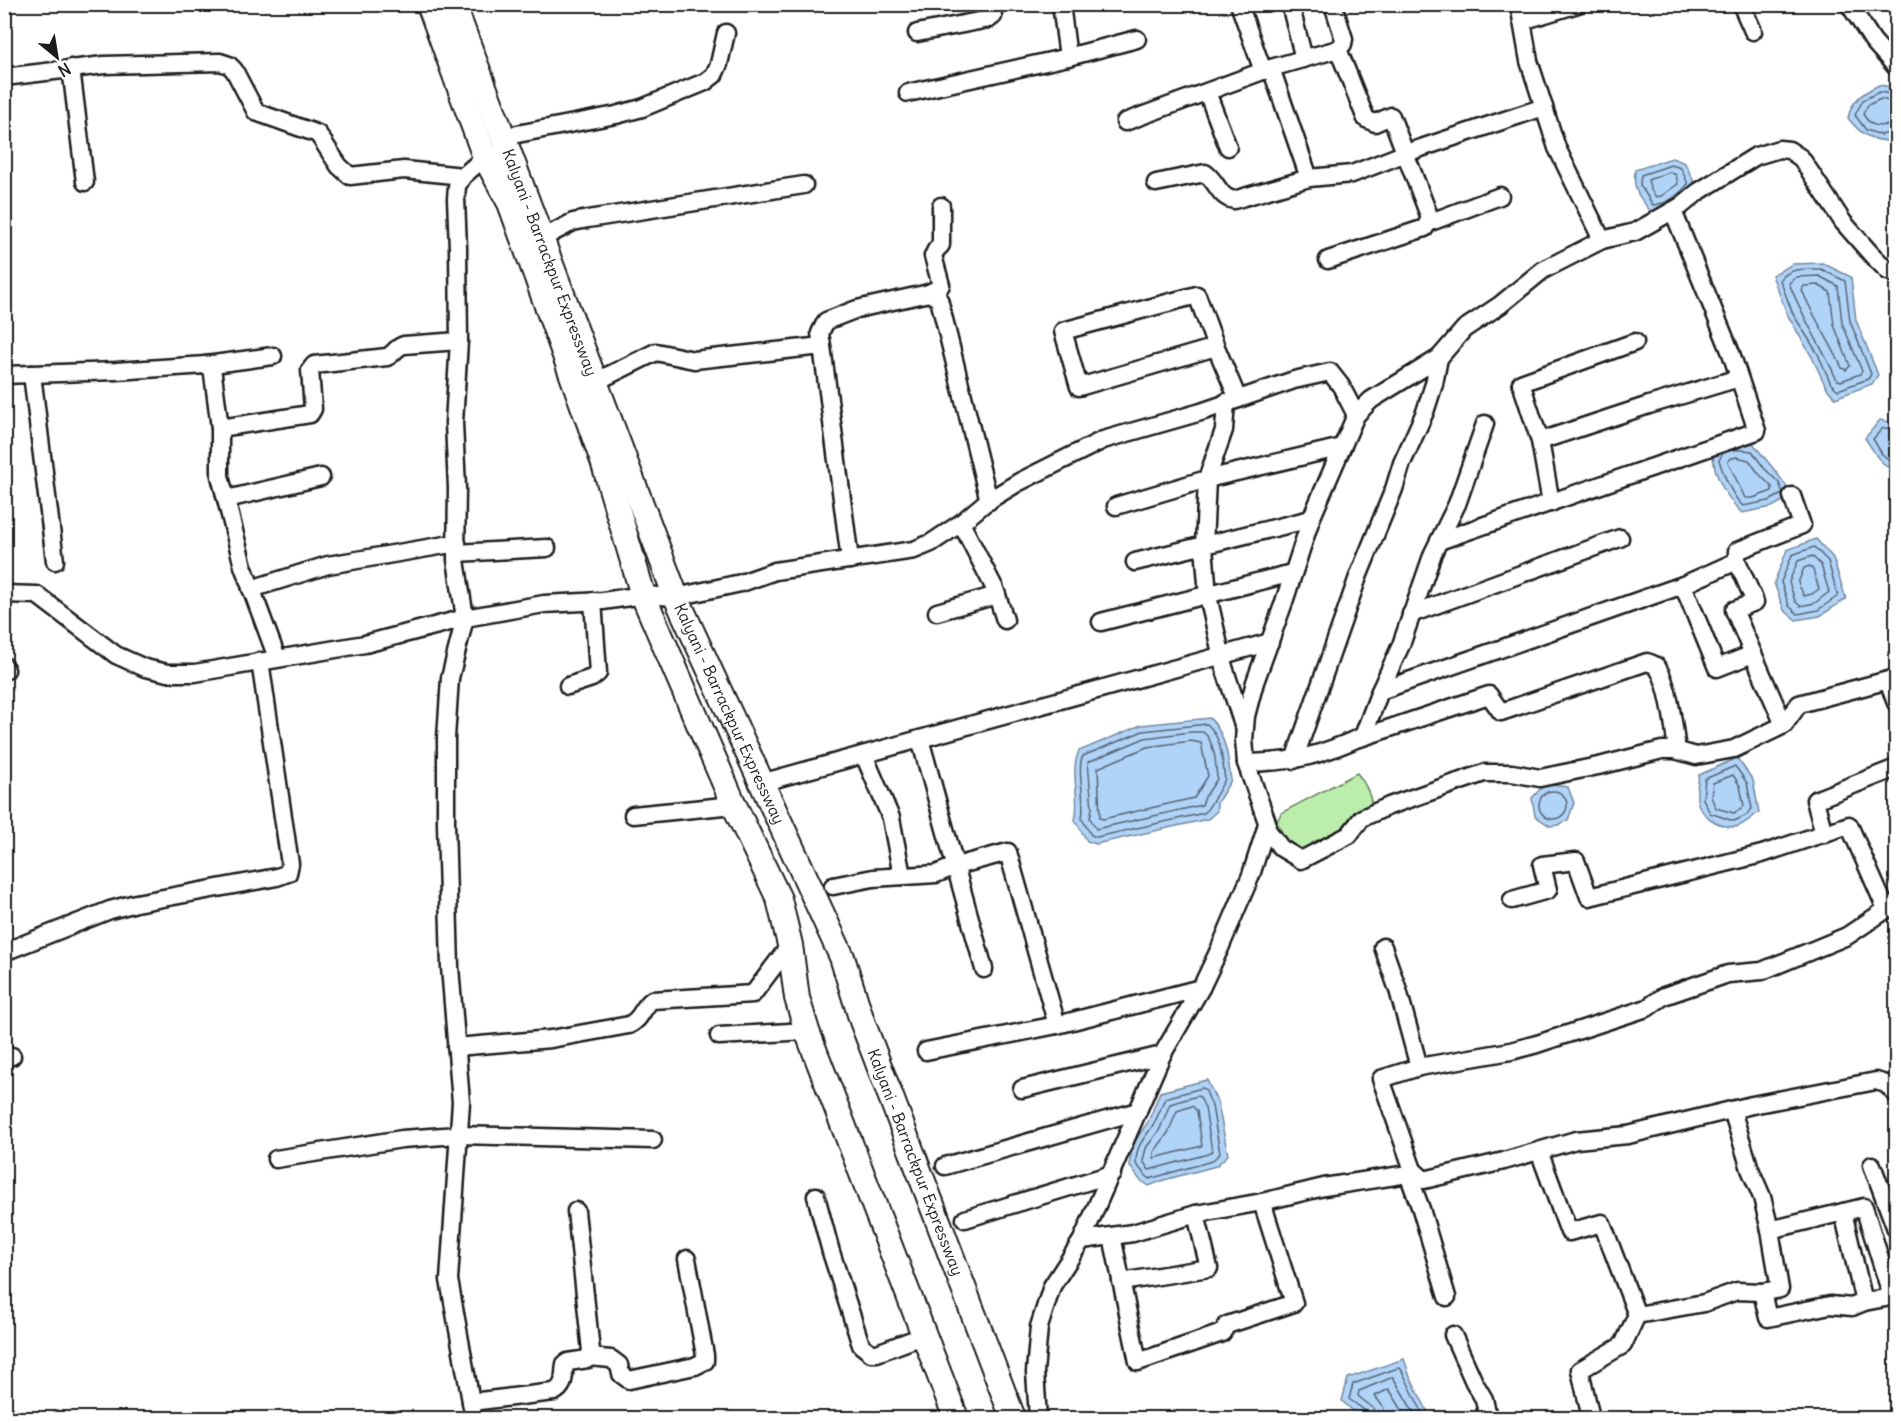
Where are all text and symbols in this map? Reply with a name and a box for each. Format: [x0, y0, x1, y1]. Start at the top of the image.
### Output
north arrow [27, 27, 87, 87]
text: N [55, 59, 74, 81]
street label: Kalyani - Barrackpur Expressway [498, 146, 602, 379]
street label: Kalyani - Barrackpur Expressway [670, 600, 789, 827]
street label: Kalyani - Barrackpur Expressway [863, 1046, 968, 1278]

